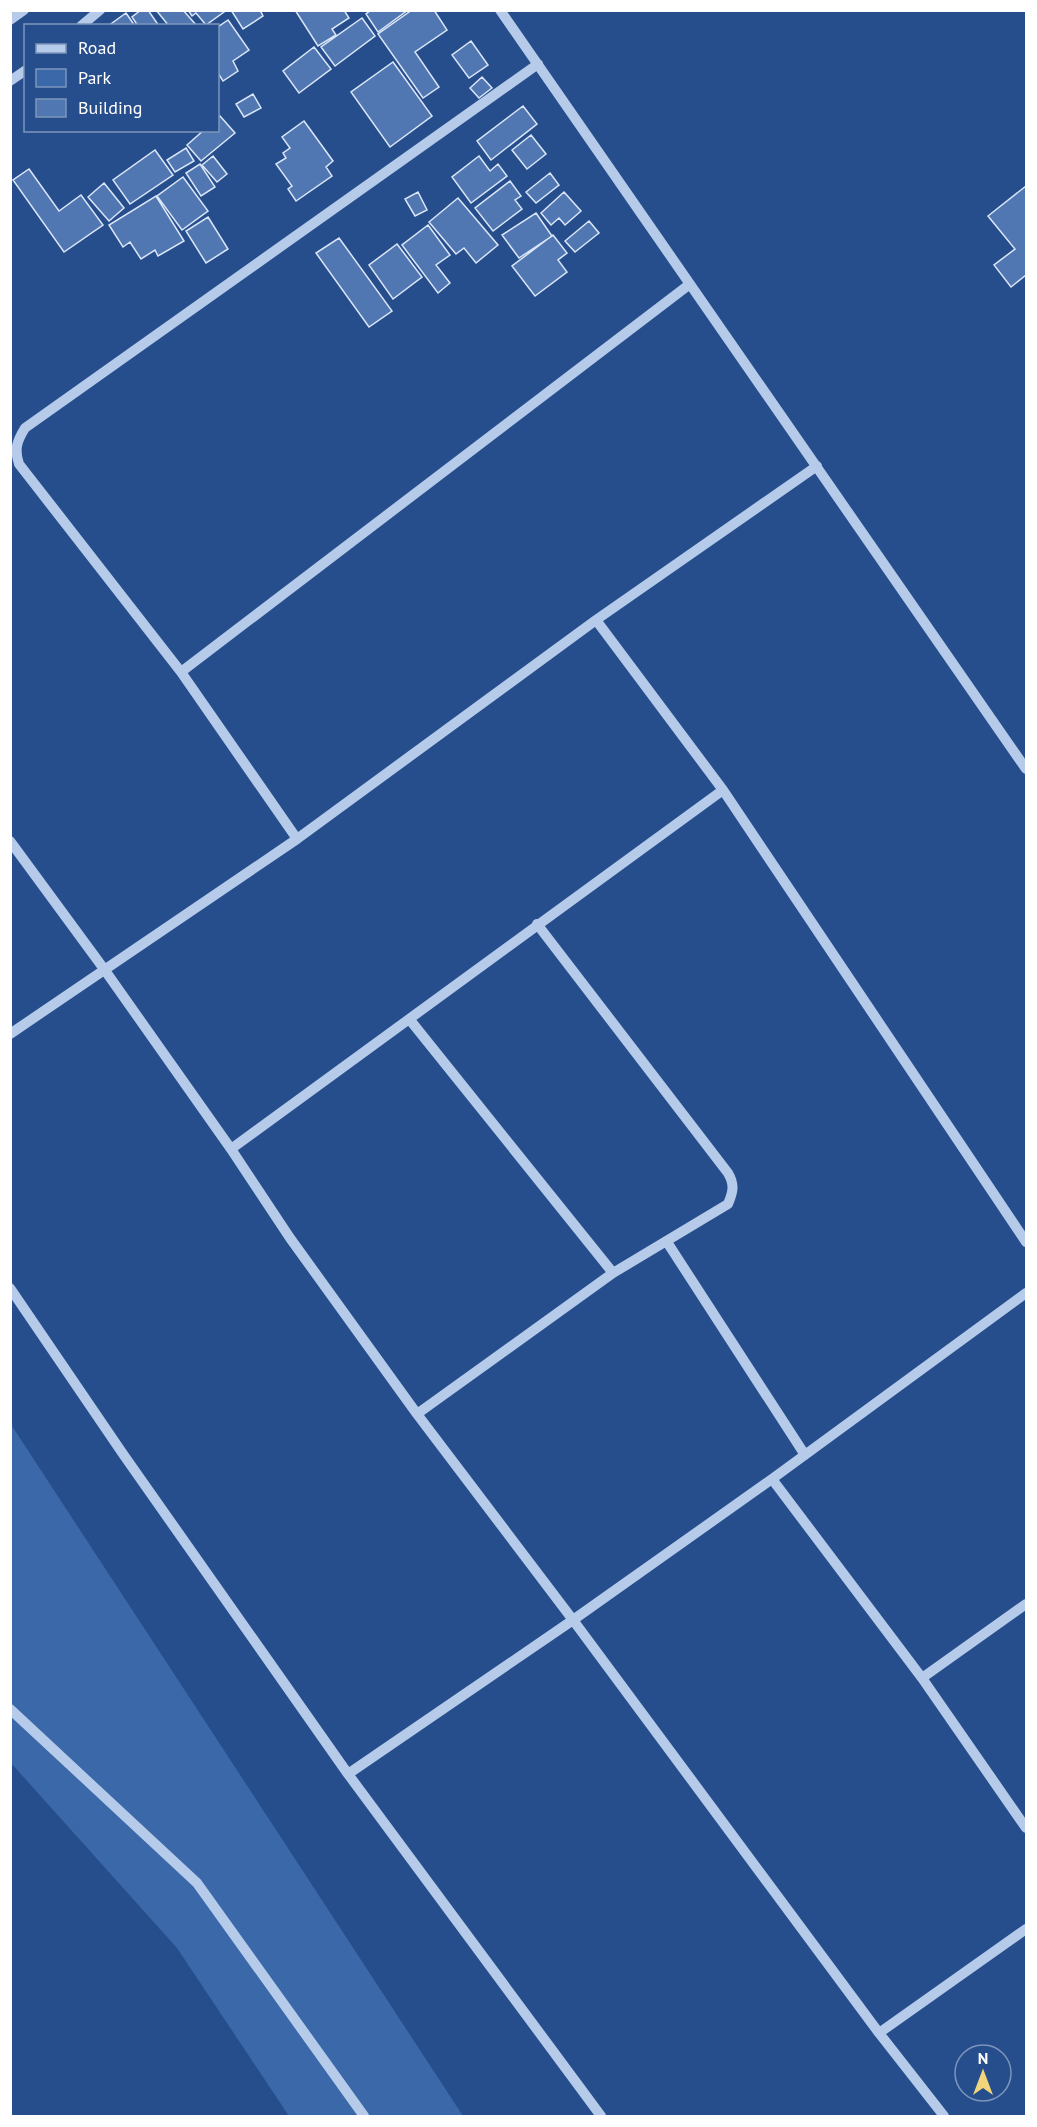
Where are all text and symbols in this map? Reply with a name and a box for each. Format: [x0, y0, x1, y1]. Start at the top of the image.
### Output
legend [24, 24, 219, 132]
text: Road [78, 36, 116, 59]
text: Park [78, 66, 111, 89]
text: Building [78, 96, 142, 119]
north arrow [953, 2043, 1013, 2103]
text: N [978, 2048, 988, 2068]

